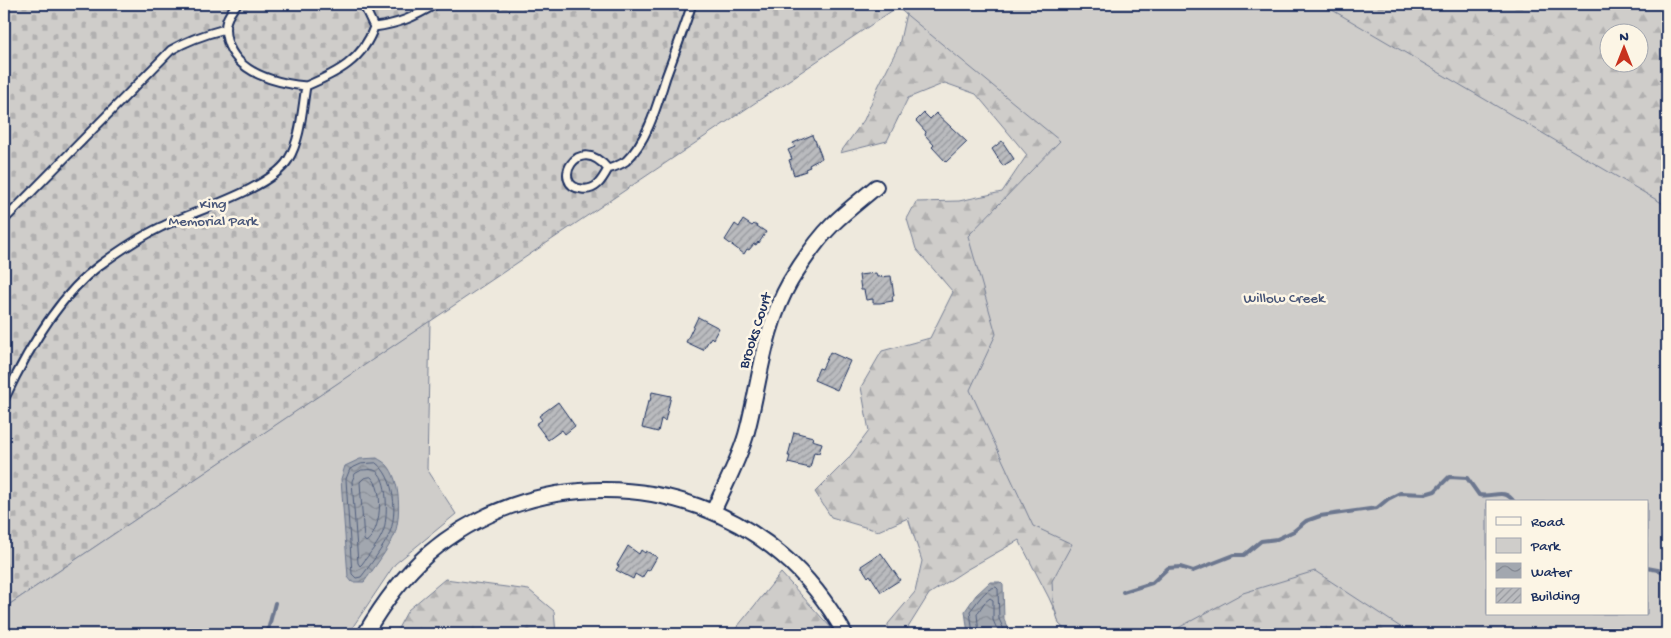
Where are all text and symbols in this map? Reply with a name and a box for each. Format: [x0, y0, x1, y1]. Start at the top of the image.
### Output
north arrow [1598, 22, 1648, 72]
text: N [1619, 29, 1629, 46]
park label: King Memorial Park [169, 196, 259, 231]
street label: Brooks Court [735, 289, 777, 372]
park label: Willow Creek [1243, 290, 1326, 308]
legend [1486, 500, 1648, 616]
text: Road [1531, 514, 1565, 532]
text: Park [1530, 538, 1561, 556]
text: Water [1531, 564, 1573, 582]
text: Building [1530, 588, 1580, 606]

